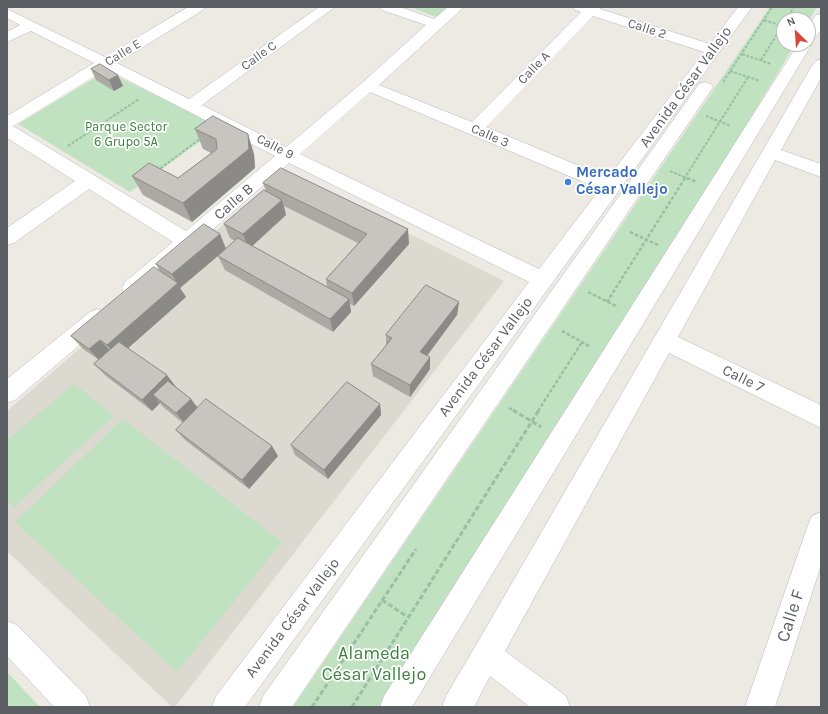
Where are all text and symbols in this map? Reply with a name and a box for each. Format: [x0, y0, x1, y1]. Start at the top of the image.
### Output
north arrow [776, 12, 816, 52]
text: N [785, 14, 797, 29]
street label: Calle 2 [626, 15, 668, 43]
street label: Avenida César Vallejo [636, 23, 736, 151]
street label: Calle E [102, 36, 144, 70]
street label: Calle C [238, 38, 280, 74]
street label: Calle A [515, 48, 553, 88]
park label: Parque Sector 6 Grupo 5A [85, 119, 167, 150]
street label: Calle 3 [469, 121, 511, 151]
street label: Calle 9 [254, 131, 296, 163]
place label: Mercado César Vallejo [576, 164, 668, 199]
marker: Mercado César Vallejo [563, 177, 573, 187]
street label: Calle B [211, 180, 257, 224]
street label: Avenida César Vallejo [435, 294, 537, 420]
street label: Calle 7 [719, 361, 767, 397]
street label: Avenida César Vallejo [242, 555, 344, 681]
street label: Calle F [772, 587, 810, 645]
park label: Alameda César Vallejo [322, 643, 426, 686]

